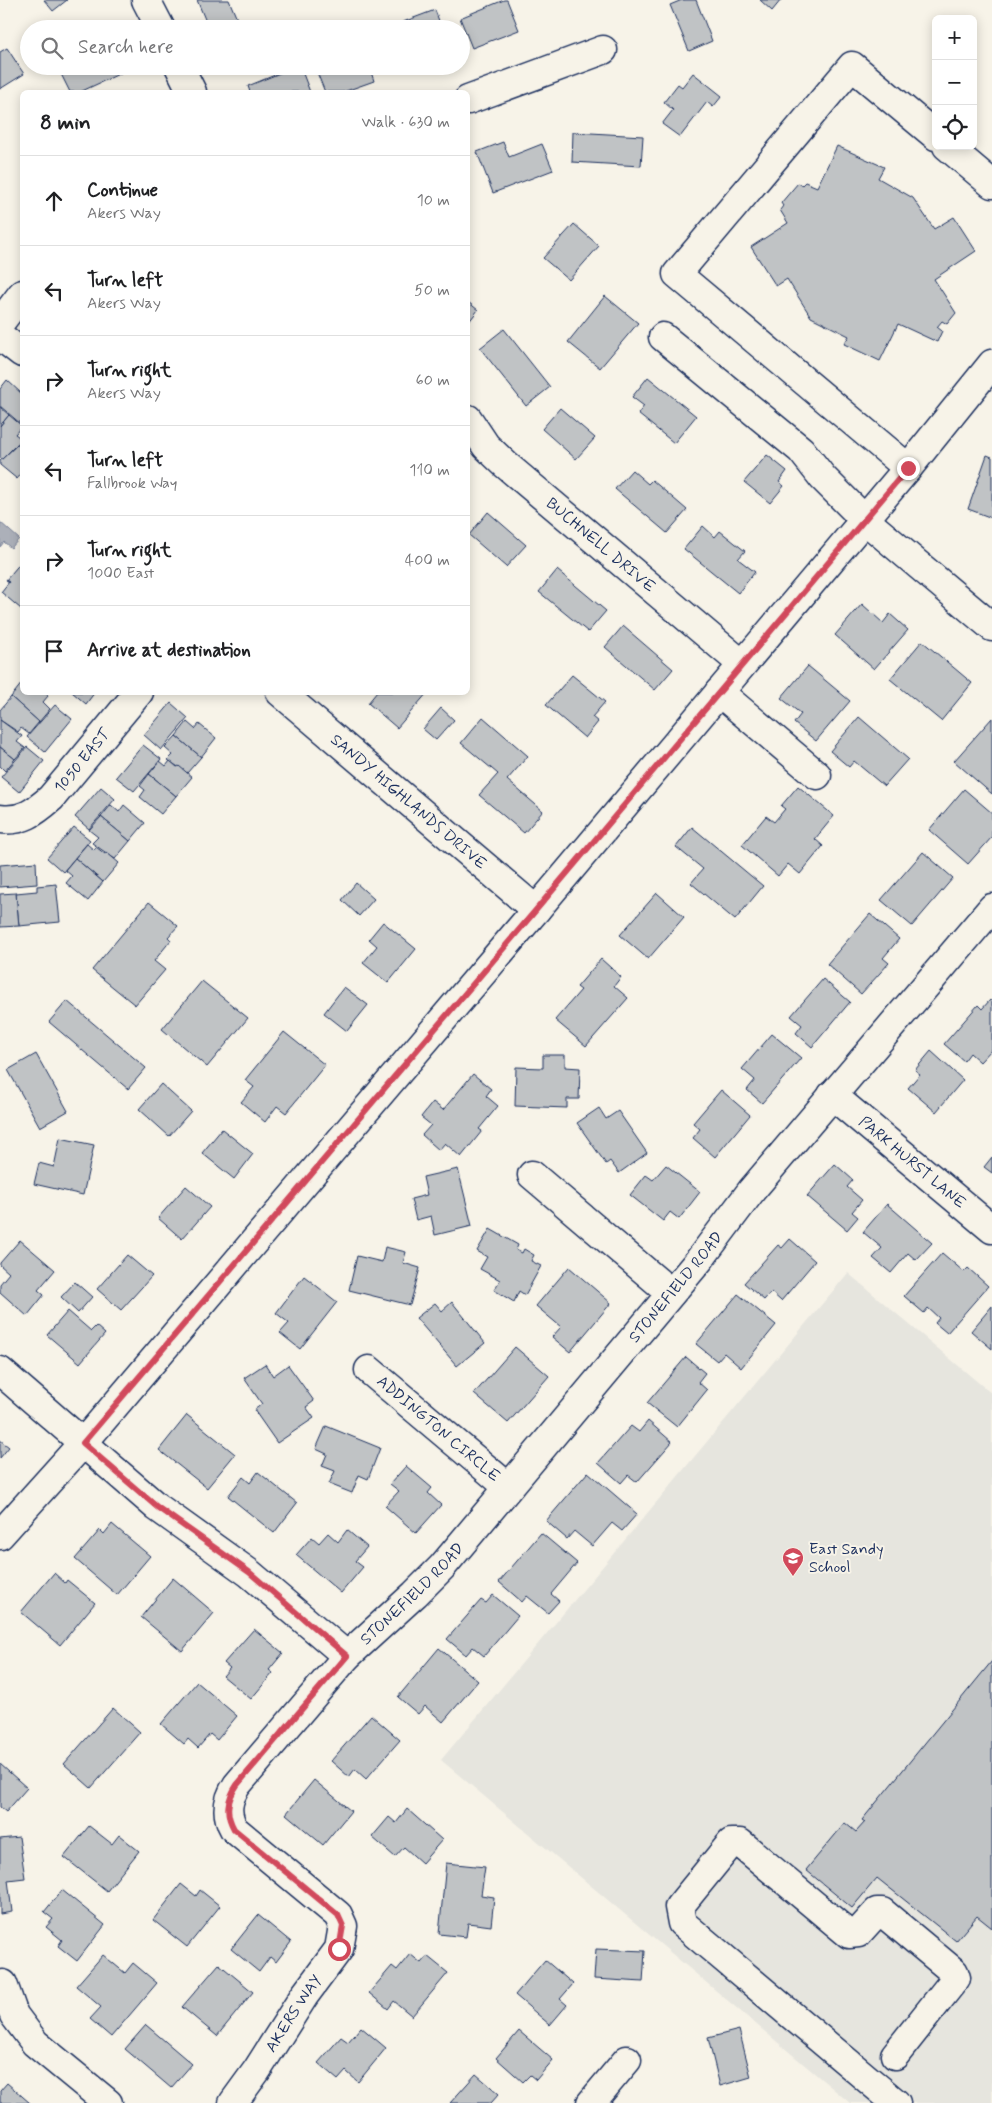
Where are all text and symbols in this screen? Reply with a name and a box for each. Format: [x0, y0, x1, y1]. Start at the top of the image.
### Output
map controls [932, 15, 977, 150]
button: + [932, 15, 977, 60]
search box [20, 20, 470, 75]
icon: search [38, 34, 66, 62]
text: Search here [78, 35, 174, 60]
button: − [932, 60, 977, 105]
button: locate [932, 105, 977, 150]
text: 8 min [40, 109, 91, 137]
text: Walk · 630 m [361, 112, 450, 133]
text: Continue [87, 178, 158, 203]
icon: ahead [40, 187, 68, 215]
text: 10 m [417, 190, 450, 211]
text: Akers Way [87, 203, 161, 224]
text: Turn left [87, 268, 163, 293]
icon: left [40, 277, 68, 305]
text: 50 m [414, 280, 450, 301]
text: Akers Way [87, 293, 161, 314]
text: Turn right [87, 358, 171, 383]
icon: right [40, 367, 68, 395]
text: 60 m [416, 370, 450, 391]
text: Akers Way [87, 383, 161, 404]
text: Turn left [87, 448, 163, 473]
icon: left [40, 457, 68, 485]
route end [897, 457, 920, 480]
text: 110 m [409, 460, 450, 481]
text: Fallbrook Way [87, 473, 177, 494]
street label: BUCHNELL DRIVE [542, 493, 660, 597]
text: Turn right [87, 538, 171, 563]
icon: right [40, 547, 68, 575]
text: 400 m [405, 550, 450, 571]
text: 1000 East [87, 563, 154, 584]
icon: arrive [40, 637, 68, 665]
text: Arrive at destination [87, 638, 251, 663]
street label: 1050 EAST [49, 723, 116, 797]
street label: SANDY HIGHLANDS DRIVE [326, 729, 491, 874]
street label: PARK HURST LANE [854, 1111, 970, 1213]
street label: STONEFIELD ROAD [624, 1227, 728, 1347]
street label: ADDINGTON CIRCLE [373, 1371, 505, 1487]
street label: STONEFIELD ROAD [355, 1538, 469, 1650]
place label: East Sandy School [809, 1539, 884, 1578]
school or university icon: East Sandy School [781, 1546, 805, 1577]
route start [328, 1938, 351, 1961]
street label: AKERS WAY [260, 1971, 327, 2056]

